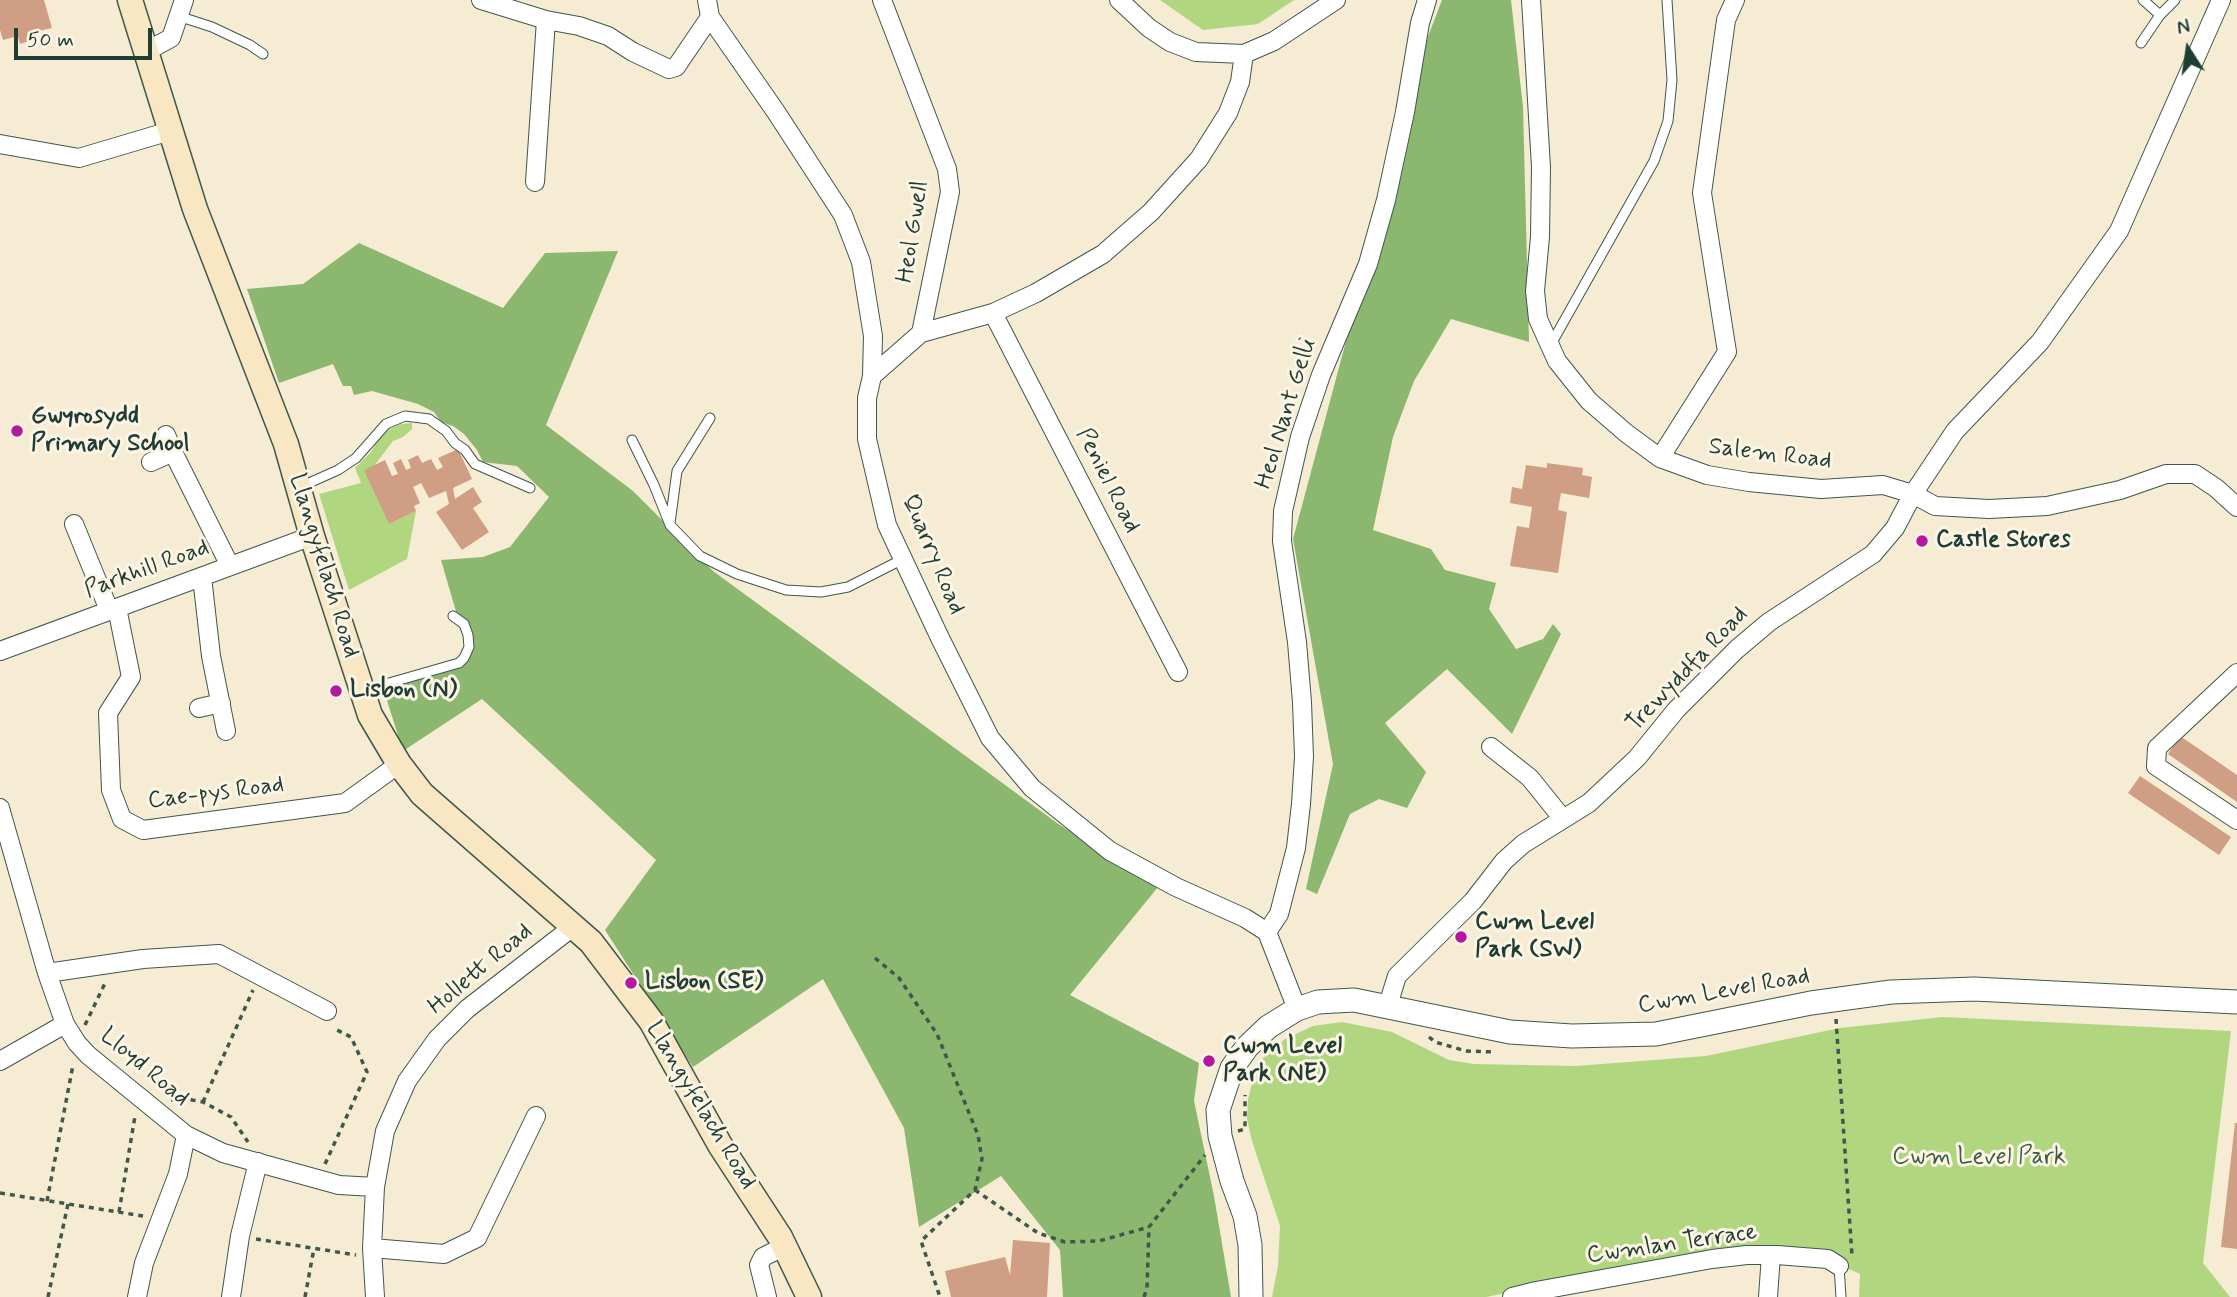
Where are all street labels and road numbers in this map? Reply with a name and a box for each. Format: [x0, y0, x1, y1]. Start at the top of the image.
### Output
street label: Heol Gwell [892, 179, 936, 285]
street label: Heol Nant Gelli [1250, 335, 1324, 493]
street label: Peniel Road [1068, 424, 1146, 538]
street label: Salem Road [1707, 433, 1833, 477]
street label: Llangyfelach Road [281, 471, 365, 661]
street label: Quarry Road [894, 491, 970, 619]
street label: Parkhill Road [81, 534, 213, 606]
street label: Trewyddfa Road [1621, 601, 1755, 739]
street label: Cae-pys Road [146, 771, 286, 817]
street label: Hollett Road [423, 918, 539, 1022]
street label: Cwm Level Road [1636, 963, 1812, 1021]
street label: Llangyfelach Road [639, 1017, 761, 1195]
street label: Lloyd Road [94, 1022, 194, 1114]
street label: Cwmlan Terrace [1585, 1219, 1759, 1271]

